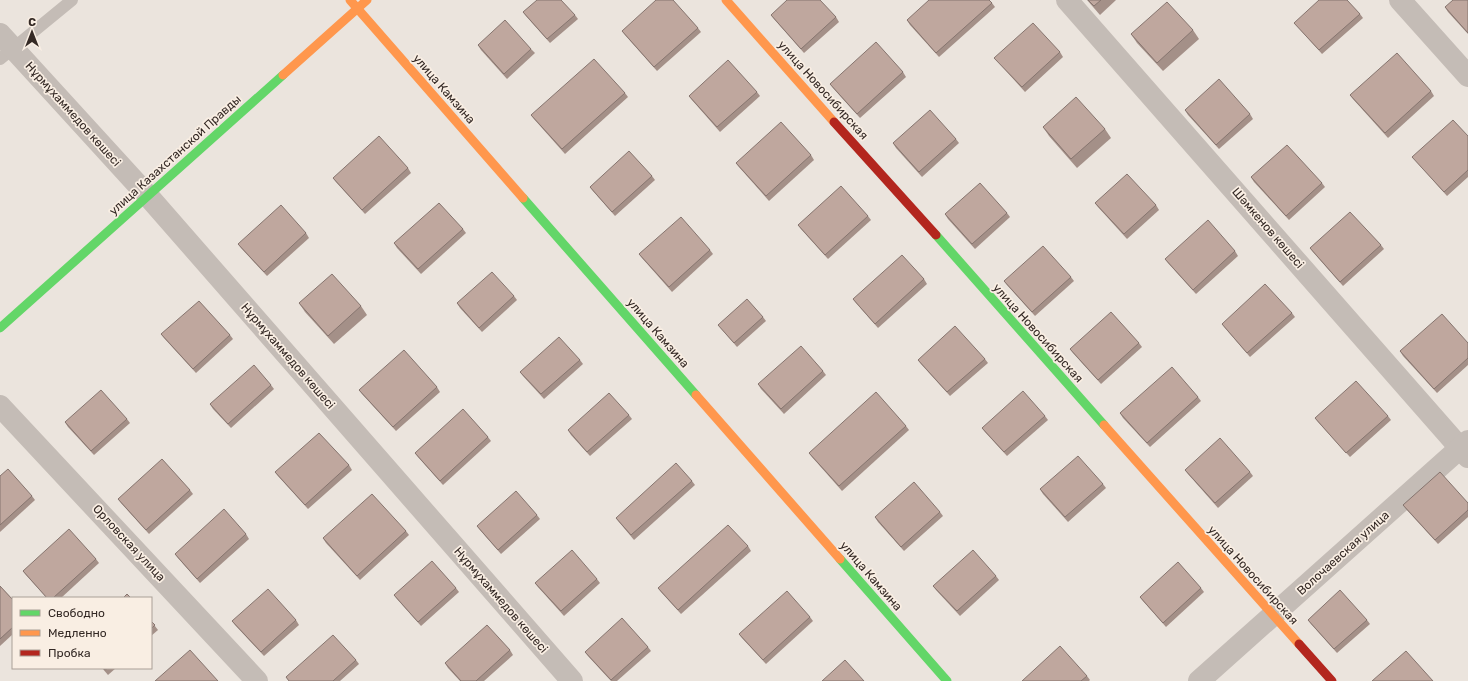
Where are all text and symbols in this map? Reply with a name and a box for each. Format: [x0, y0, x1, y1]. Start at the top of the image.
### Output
north arrow [12, 12, 52, 52]
text: С [28, 16, 36, 29]
street label: улица Новосибирская [775, 38, 871, 142]
street label: улица Камзина [410, 51, 478, 127]
street label: Нұрмұхаммедов көшесі [22, 59, 124, 169]
street label: улица Казахстанской Правды [106, 92, 244, 218]
street label: Шәмкенов көшесі [1229, 185, 1307, 271]
street label: улица Новосибирская [990, 281, 1086, 385]
street label: улица Камзина [624, 295, 692, 371]
street label: Нұрмұхаммедов көшесі [238, 300, 338, 412]
street label: Орловская улица [90, 502, 168, 584]
street label: Волочаевская улица [1294, 508, 1392, 598]
street label: улица Новосибирская [1205, 523, 1301, 627]
street label: улица Камзина [837, 538, 905, 614]
street label: Нұрмұхаммедов көшесі [451, 544, 551, 656]
legend [12, 597, 152, 669]
text: Свободно [48, 606, 105, 620]
text: Медленно [48, 626, 107, 640]
text: Пробка [48, 646, 91, 660]

